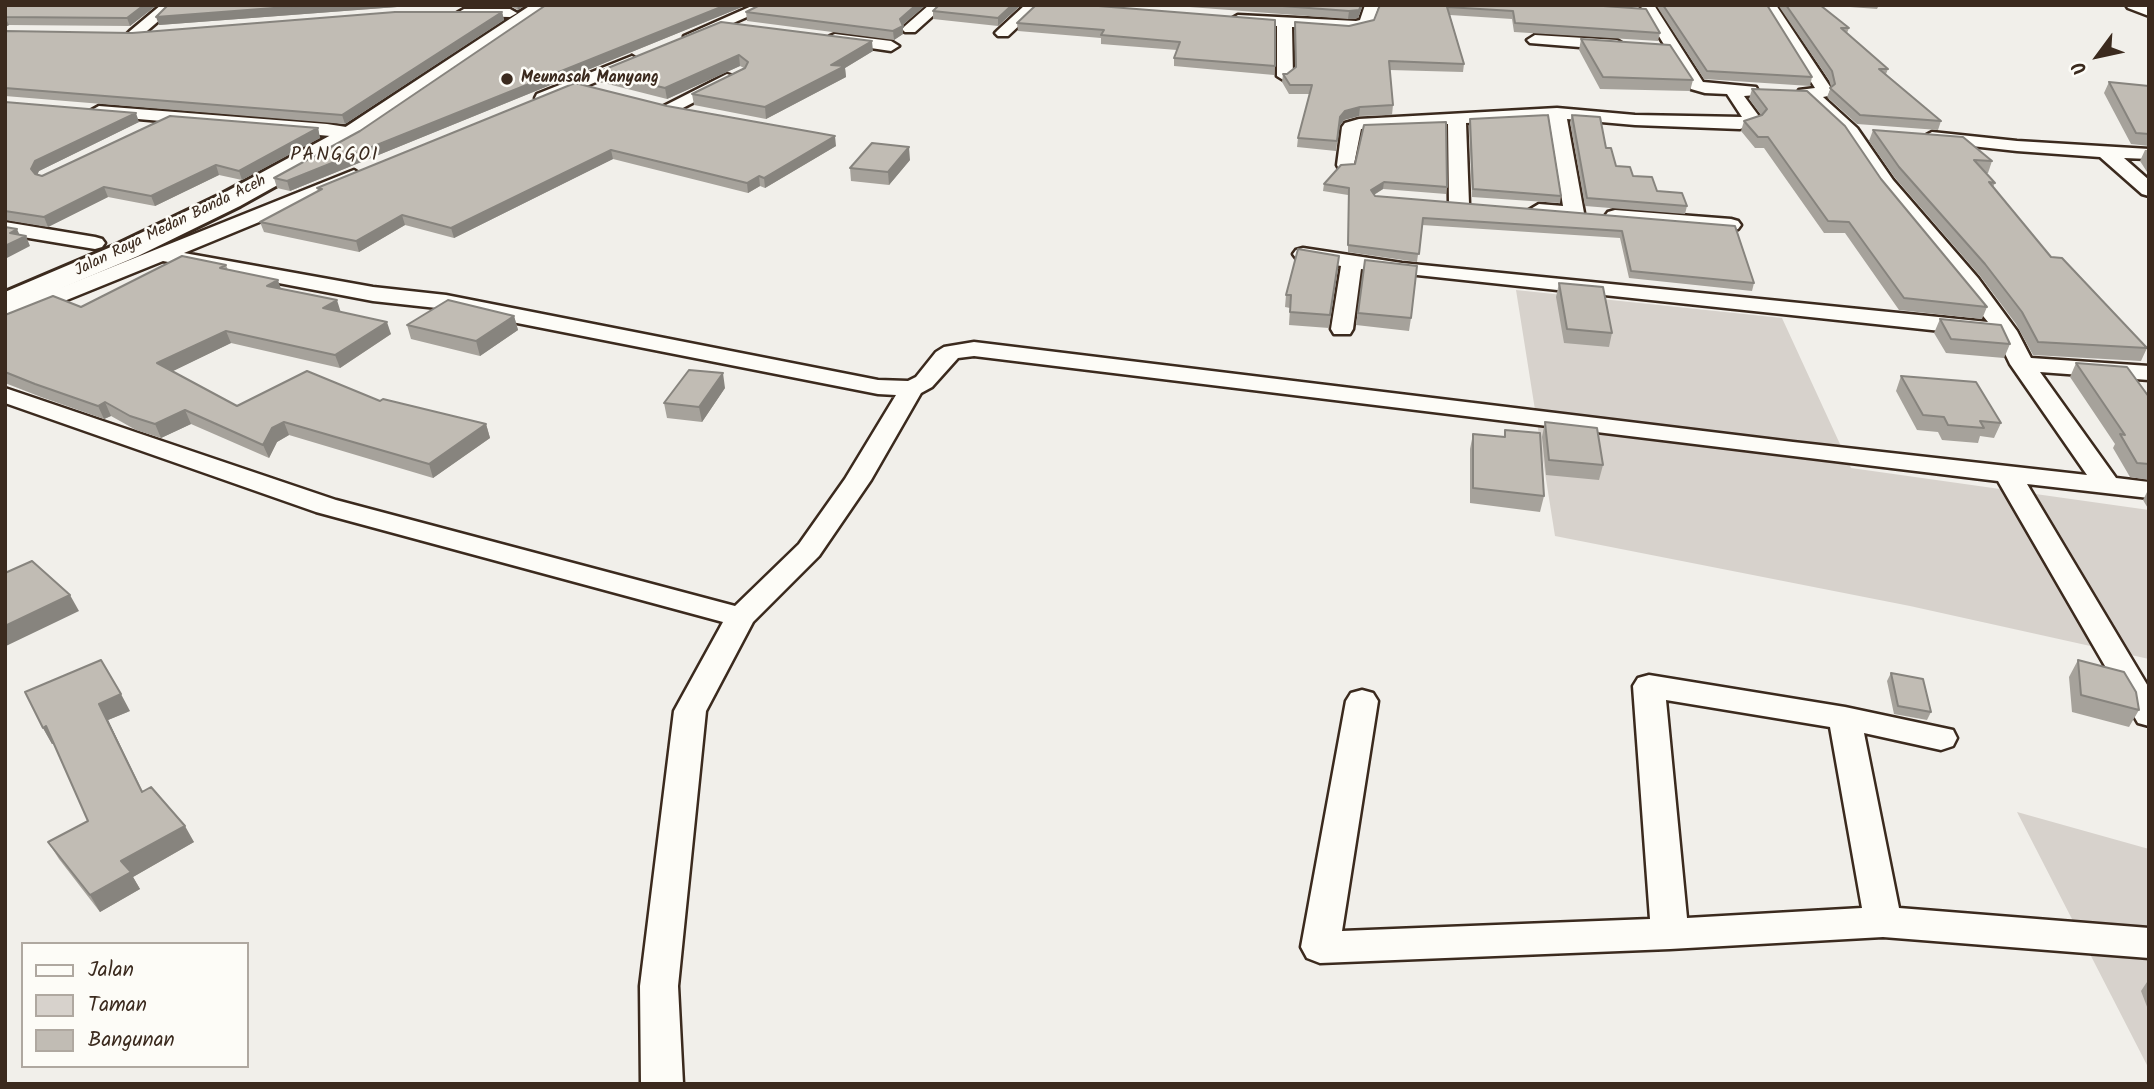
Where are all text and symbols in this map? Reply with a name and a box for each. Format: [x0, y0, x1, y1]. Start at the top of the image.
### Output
north arrow [2063, 21, 2133, 91]
text: U [2065, 55, 2096, 80]
place label: Meunasah Manyang [521, 69, 659, 89]
marker: Meunasah Manyang [499, 71, 515, 87]
district label: PANGGOI [291, 146, 379, 168]
street label: Jalan Raya Medan Banda Aceh [72, 172, 270, 282]
legend [21, 942, 248, 1068]
text: Jalan [88, 954, 134, 987]
text: Taman [88, 989, 147, 1022]
text: Bangunan [88, 1024, 175, 1057]

